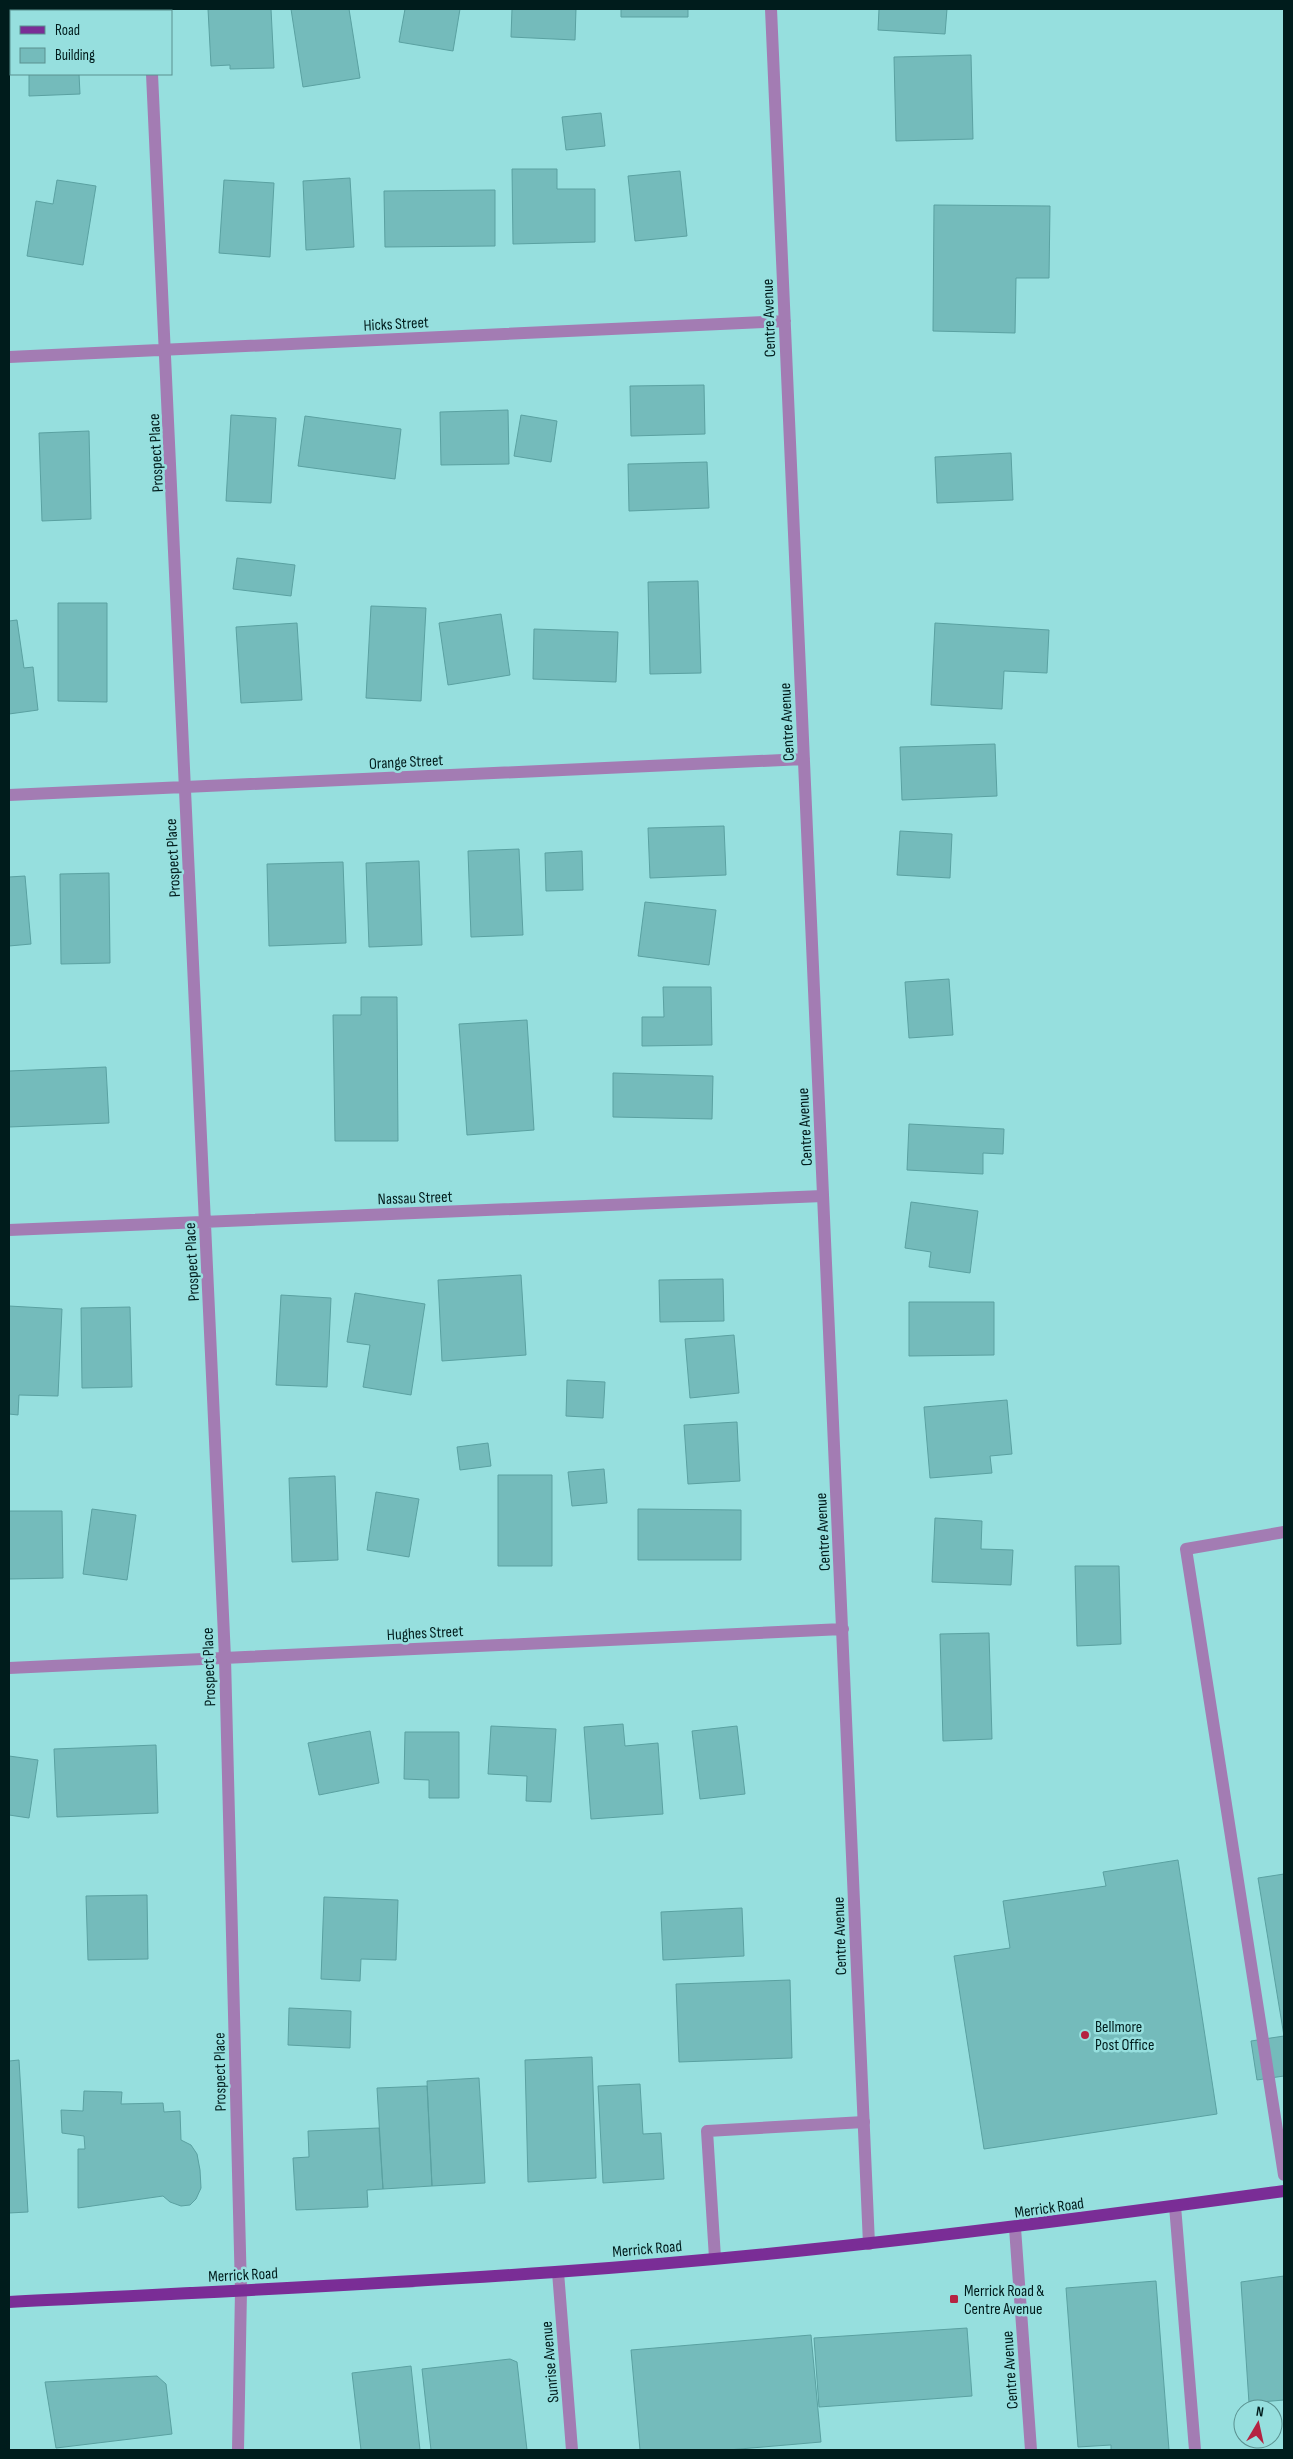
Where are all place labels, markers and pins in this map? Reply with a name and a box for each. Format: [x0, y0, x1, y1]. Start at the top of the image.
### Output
place label: Bellmore Post Office [1095, 2018, 1154, 2055]
marker: Bellmore Post Office [1079, 2029, 1091, 2041]
place label: Merrick Road & Centre Avenue [964, 2282, 1044, 2319]
marker: Merrick Road & Centre Avenue [948, 2293, 960, 2305]

